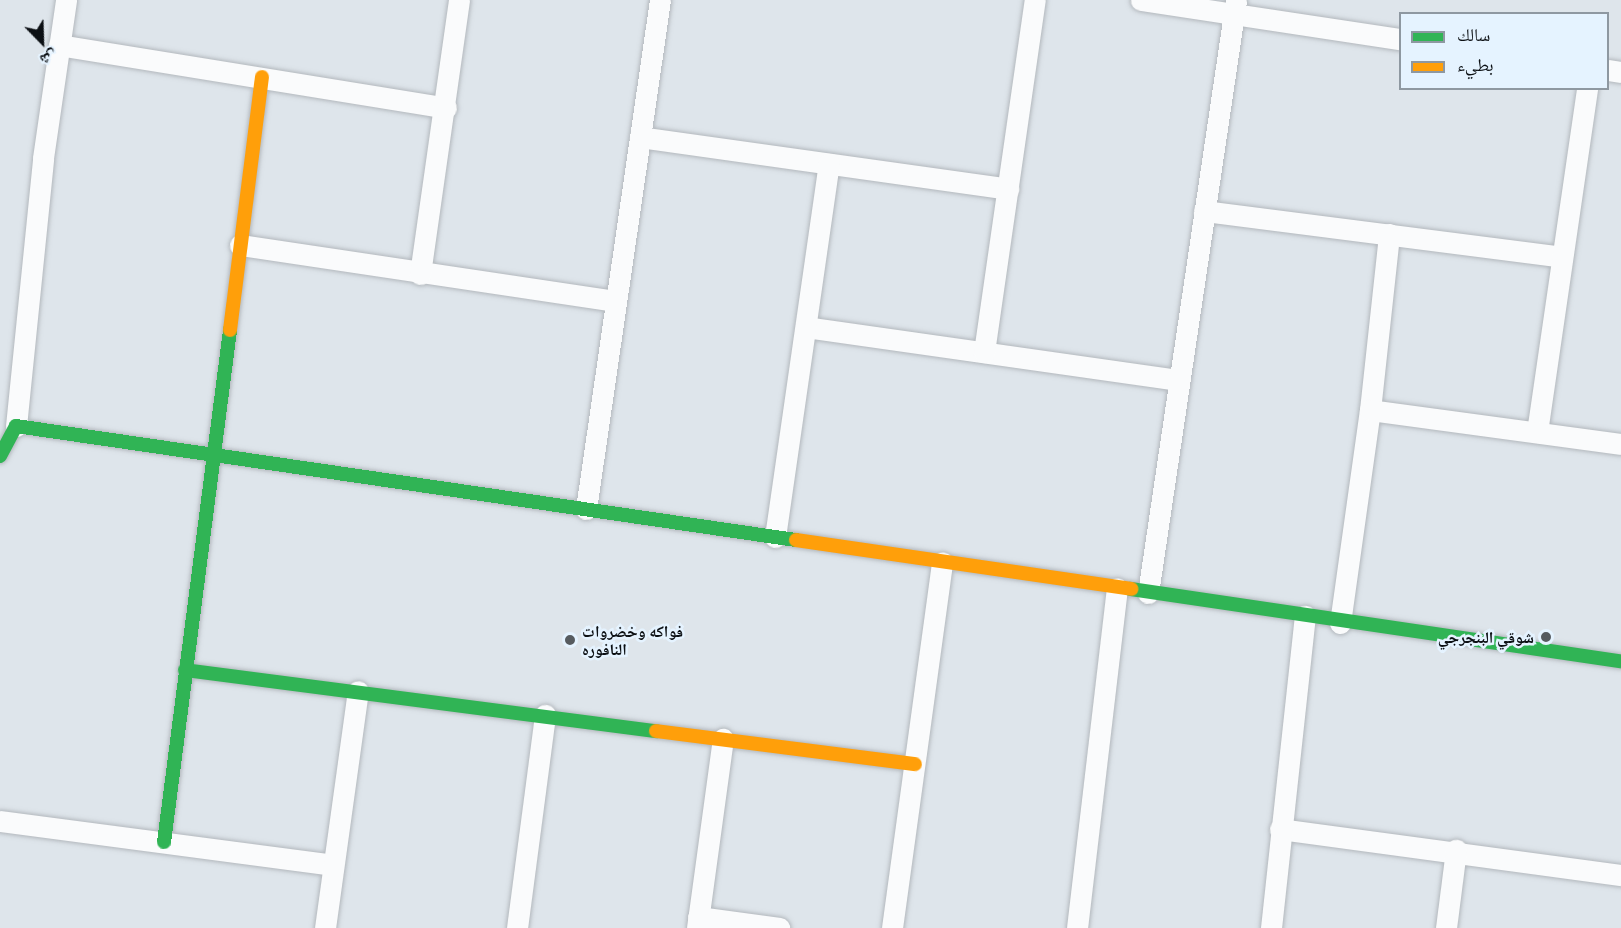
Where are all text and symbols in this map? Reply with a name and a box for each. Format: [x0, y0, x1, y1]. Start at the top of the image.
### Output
north arrow [12, 12, 72, 72]
legend [1399, 12, 1609, 90]
text: سالك [1457, 23, 1490, 46]
text: ش [37, 46, 61, 71]
text: بطيء [1457, 53, 1494, 76]
place label: فواكه وخضروات النافوره [582, 621, 683, 659]
place label: شوقي البنجرجي [1438, 627, 1534, 647]
marker: شوقي البنجرجي [1539, 630, 1553, 644]
marker: فواكه وخضروات النافوره [563, 633, 577, 647]

